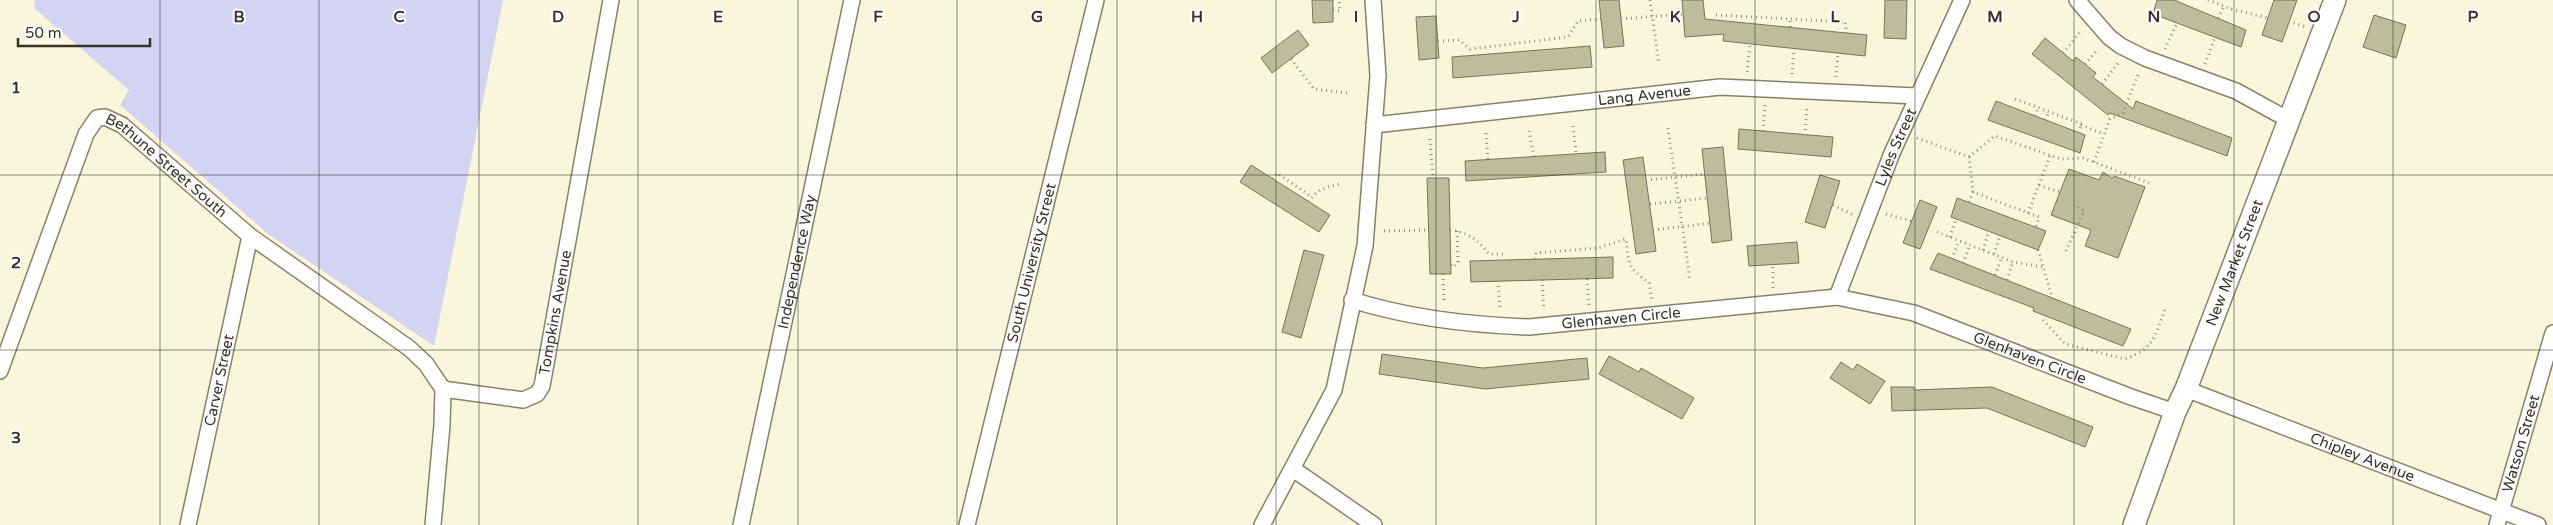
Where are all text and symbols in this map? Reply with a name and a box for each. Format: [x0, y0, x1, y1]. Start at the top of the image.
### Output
text: B [233, 7, 245, 27]
text: C [393, 7, 405, 27]
text: D [552, 7, 564, 27]
text: E [713, 7, 723, 27]
text: F [873, 7, 883, 27]
text: G [1031, 7, 1043, 27]
text: H [1191, 7, 1203, 27]
text: I [1354, 7, 1358, 27]
text: J [1511, 7, 1520, 27]
text: K [1670, 7, 1681, 27]
text: L [1830, 7, 1840, 27]
text: M [1987, 7, 2003, 27]
text: N [2148, 7, 2160, 27]
text: O [2308, 7, 2321, 27]
text: P [2468, 7, 2479, 27]
scale bar [18, 15, 150, 47]
text: 50 m [25, 24, 62, 42]
text: 1 [11, 78, 21, 98]
street label: Lang Avenue [1597, 81, 1692, 109]
street label: Lyles Street [1871, 105, 1920, 189]
street label: Bethune Street South [103, 110, 231, 221]
street label: South University Street [1003, 181, 1060, 345]
street label: Independence Way [774, 193, 820, 331]
street label: New Market Street [2202, 197, 2267, 328]
street label: Tompkins Avenue [535, 249, 575, 376]
text: 2 [11, 253, 21, 273]
street label: Glenhaven Circle [1561, 303, 1681, 333]
street label: Glenhaven Circle [1971, 328, 2089, 388]
street label: Carver Street [200, 332, 238, 428]
street label: Watson Street [2498, 392, 2544, 494]
text: 3 [11, 428, 21, 448]
street label: Chipley Avenue [2307, 429, 2417, 485]

